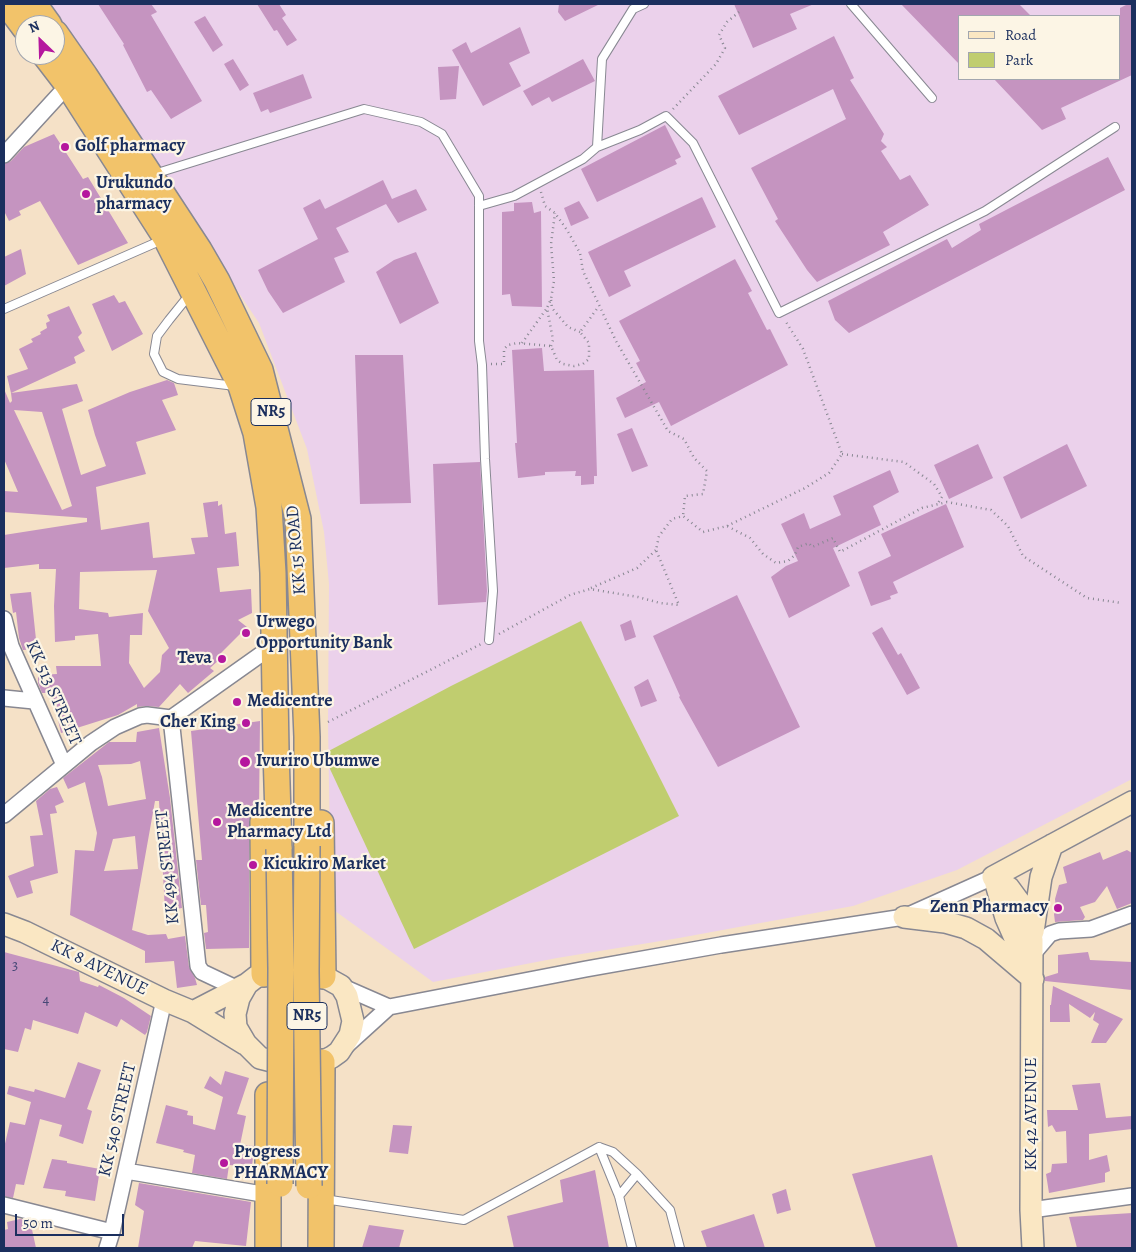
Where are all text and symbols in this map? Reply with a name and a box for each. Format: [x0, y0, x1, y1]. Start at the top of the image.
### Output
north arrow [15, 15, 65, 65]
legend [958, 15, 1121, 80]
text: N [26, 16, 43, 38]
text: Road [1005, 25, 1036, 45]
text: Park [1005, 50, 1033, 70]
place label: Golf pharmacy [75, 136, 185, 158]
marker: Golf pharmacy [59, 141, 71, 153]
place label: Urukundo pharmacy [96, 173, 173, 215]
marker: Urukundo pharmacy [80, 188, 92, 200]
road number: NR5 [251, 398, 291, 426]
street label: KK 15 ROAD [282, 504, 312, 596]
place label: Urwego Opportunity Bank [256, 612, 392, 654]
marker: Urwego Opportunity Bank [240, 627, 252, 639]
street label: KK 513 STREET [20, 637, 86, 749]
place label: Teva [177, 648, 212, 670]
marker: Teva [216, 653, 228, 665]
place label: Medicentre [247, 691, 333, 713]
marker: Medicentre [231, 696, 243, 708]
place label: Cher King [160, 712, 236, 734]
marker: Cher King [240, 717, 252, 729]
place label: Ivuriro Ubumwe [256, 751, 380, 773]
marker: Ivuriro Ubumwe [238, 755, 252, 769]
place label: Medicentre Pharmacy Ltd [227, 801, 331, 844]
street label: KK 494 STREET [151, 808, 185, 926]
marker: Medicentre Pharmacy Ltd [211, 816, 223, 828]
place label: Kicukiro Market [263, 854, 386, 876]
marker: Kicukiro Market [247, 859, 259, 871]
place label: Zenn Pharmacy [930, 897, 1048, 919]
marker: Zenn Pharmacy [1052, 902, 1064, 914]
street label: KK 8 AVENUE [47, 935, 151, 1001]
house number: 3 [12, 957, 18, 975]
house number: 4 [43, 991, 49, 1009]
road number: NR5 [287, 1002, 327, 1030]
street label: KK 42 AVENUE [1021, 1057, 1043, 1171]
street label: KK 540 STREET [94, 1061, 142, 1179]
place label: Progress PHARMACY [234, 1142, 328, 1184]
marker: Progress PHARMACY [218, 1157, 230, 1169]
scale bar [18, 1204, 126, 1236]
text: 50 m [23, 1213, 53, 1233]

